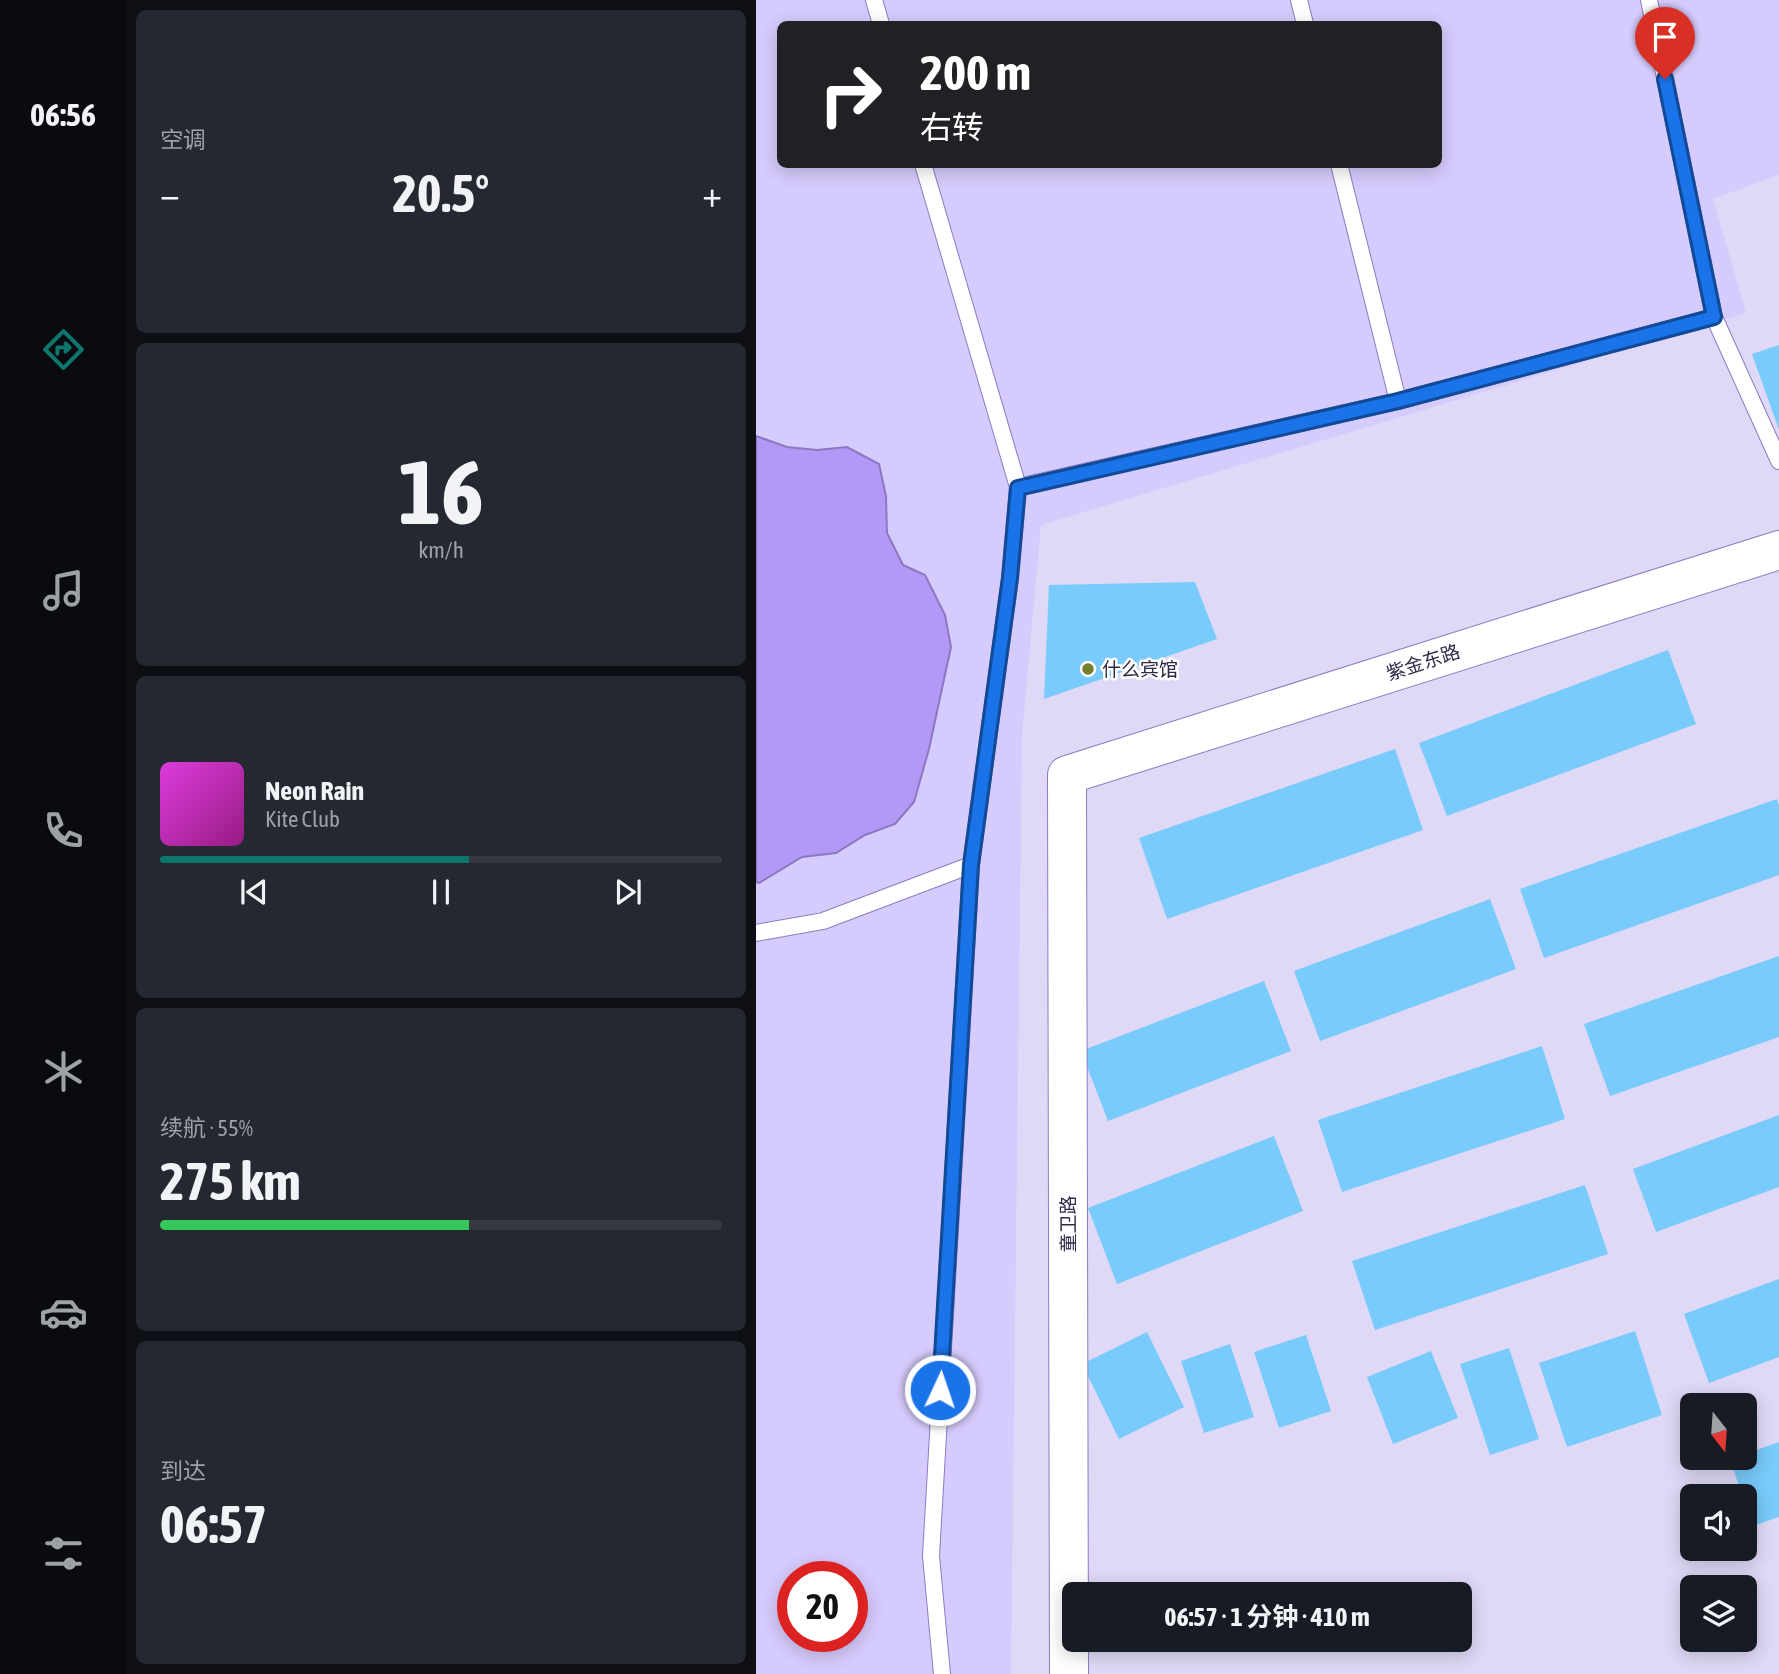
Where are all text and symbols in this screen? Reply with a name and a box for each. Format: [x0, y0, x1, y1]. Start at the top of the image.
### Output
pin [1635, 7, 1695, 79]
icon: arrive [1646, 18, 1684, 56]
text: 200 m [920, 44, 1031, 100]
icon: right [805, 49, 896, 140]
text: 06:56 [30, 96, 96, 133]
text: 右转 [920, 109, 984, 146]
text: 空调 [160, 127, 206, 153]
text: 20.5° [393, 163, 489, 223]
text: − [160, 172, 180, 215]
text: + [702, 172, 722, 215]
icon: directions [39, 325, 88, 374]
text: 16 [398, 439, 484, 543]
text: km/h [418, 537, 464, 563]
icon: music [39, 566, 88, 615]
street label: 紫金东路 [1383, 640, 1463, 684]
place label: 什么宾馆 [1102, 658, 1178, 680]
marker: 什么宾馆 [1080, 661, 1096, 677]
text: Neon Rain [265, 776, 364, 806]
icon: phone [39, 806, 88, 855]
text: Kite Club [265, 806, 340, 832]
icon: previous [235, 873, 273, 911]
icon: pause [422, 873, 460, 911]
icon: next [609, 873, 647, 911]
icon: climate [39, 1047, 88, 1096]
text: 续航 · 55% [160, 1115, 253, 1141]
text: 275 km [160, 1151, 301, 1211]
street label: 童卫路 [1057, 1195, 1079, 1253]
icon: car [39, 1288, 88, 1337]
position arrow [903, 1353, 977, 1427]
north arrow [1680, 1393, 1757, 1470]
map controls [1680, 1393, 1757, 1652]
text: 到达 [160, 1458, 206, 1484]
button: sound [1680, 1484, 1757, 1561]
text: 06:57 [160, 1494, 267, 1554]
icon: filters [39, 1529, 88, 1578]
speed limit sign: 20 [777, 1561, 868, 1652]
button: layers [1680, 1575, 1757, 1652]
text: 06:57 · 1 分钟 · 410 m [1164, 1602, 1370, 1632]

